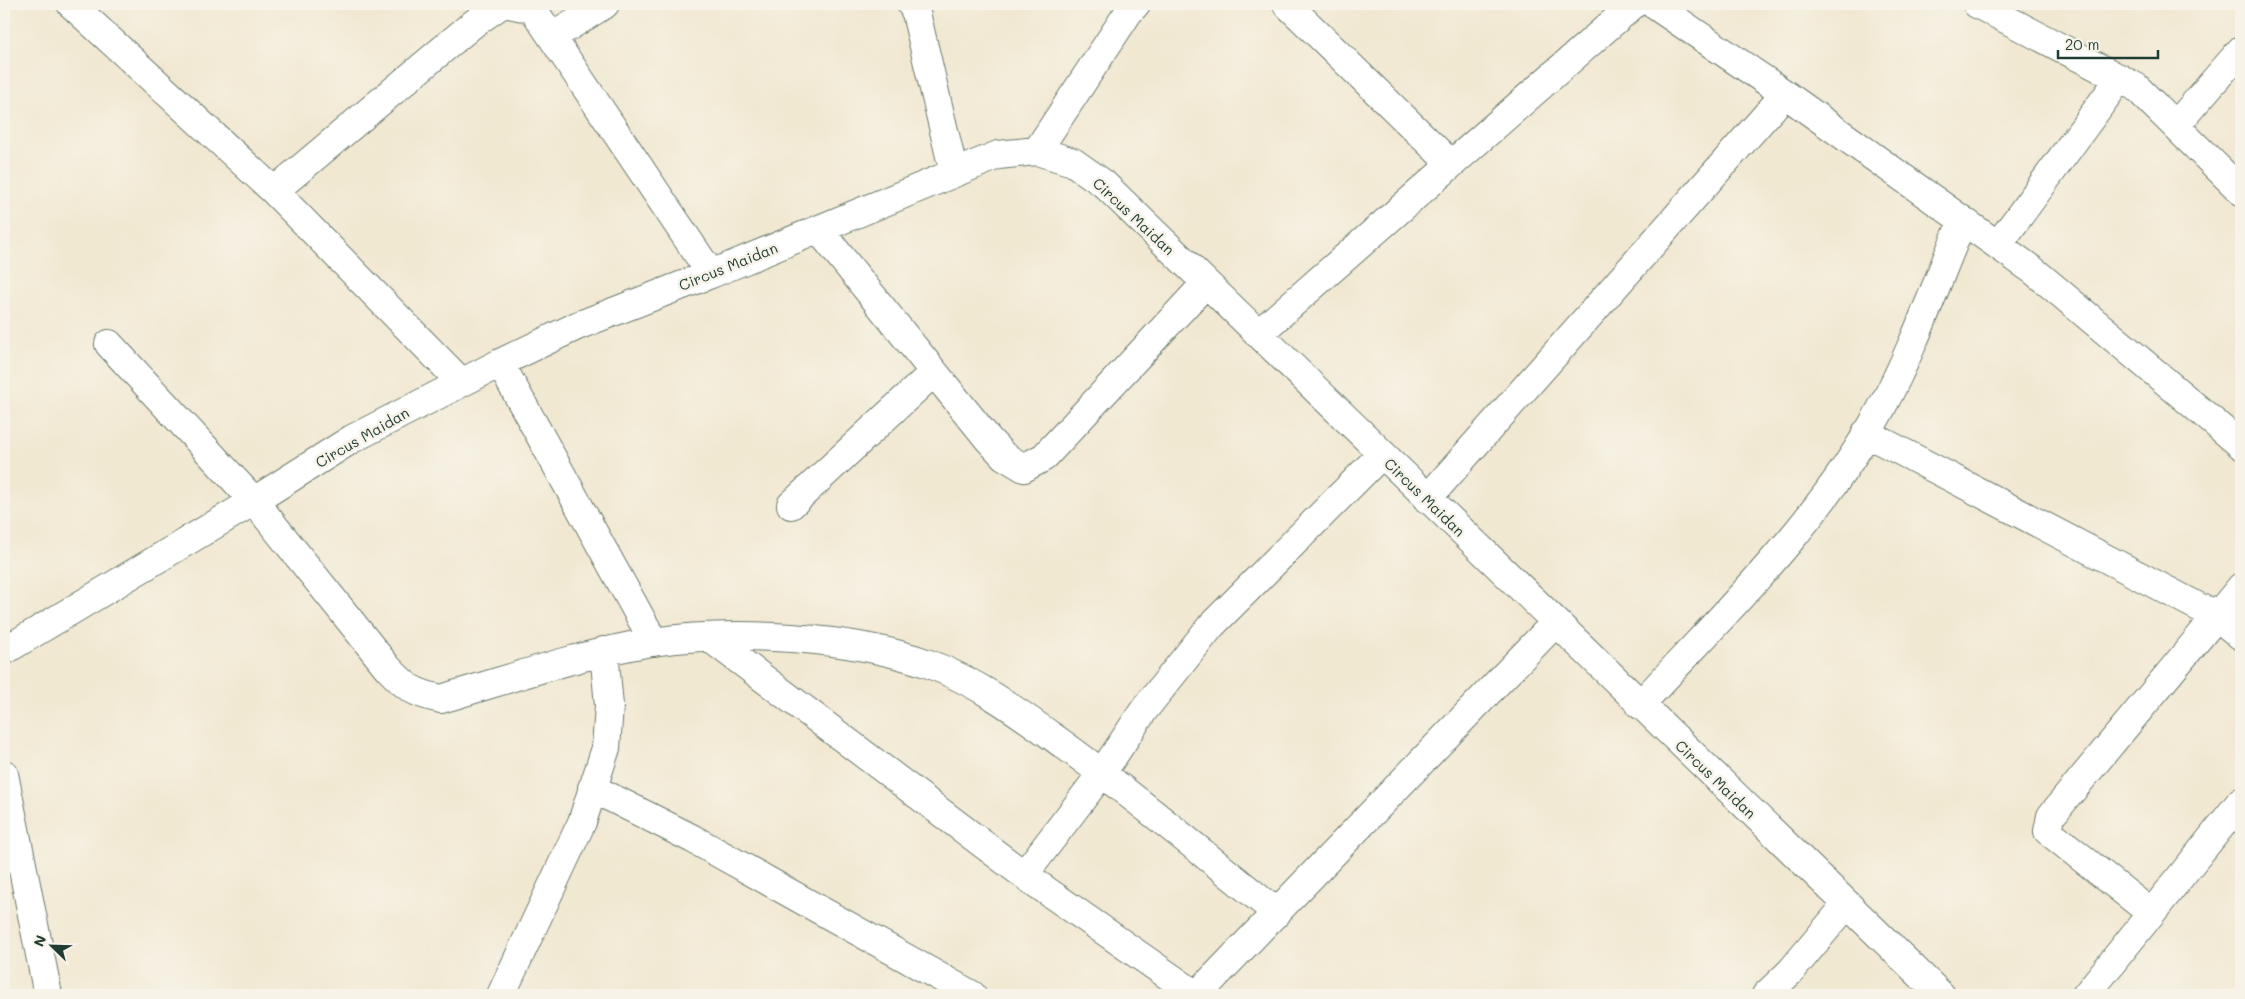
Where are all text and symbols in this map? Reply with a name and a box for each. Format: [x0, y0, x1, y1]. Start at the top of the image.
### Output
scale bar [2058, 28, 2158, 60]
text: 20 m [2065, 34, 2099, 54]
street label: Circus Maidan [1089, 173, 1179, 259]
street label: Circus Maidan [676, 237, 780, 295]
street label: Circus Maidan [312, 402, 412, 472]
street label: Circus Maidan [1380, 453, 1470, 541]
street label: Circus Maidan [1671, 735, 1761, 823]
north arrow [28, 922, 78, 972]
text: N [29, 932, 50, 949]

